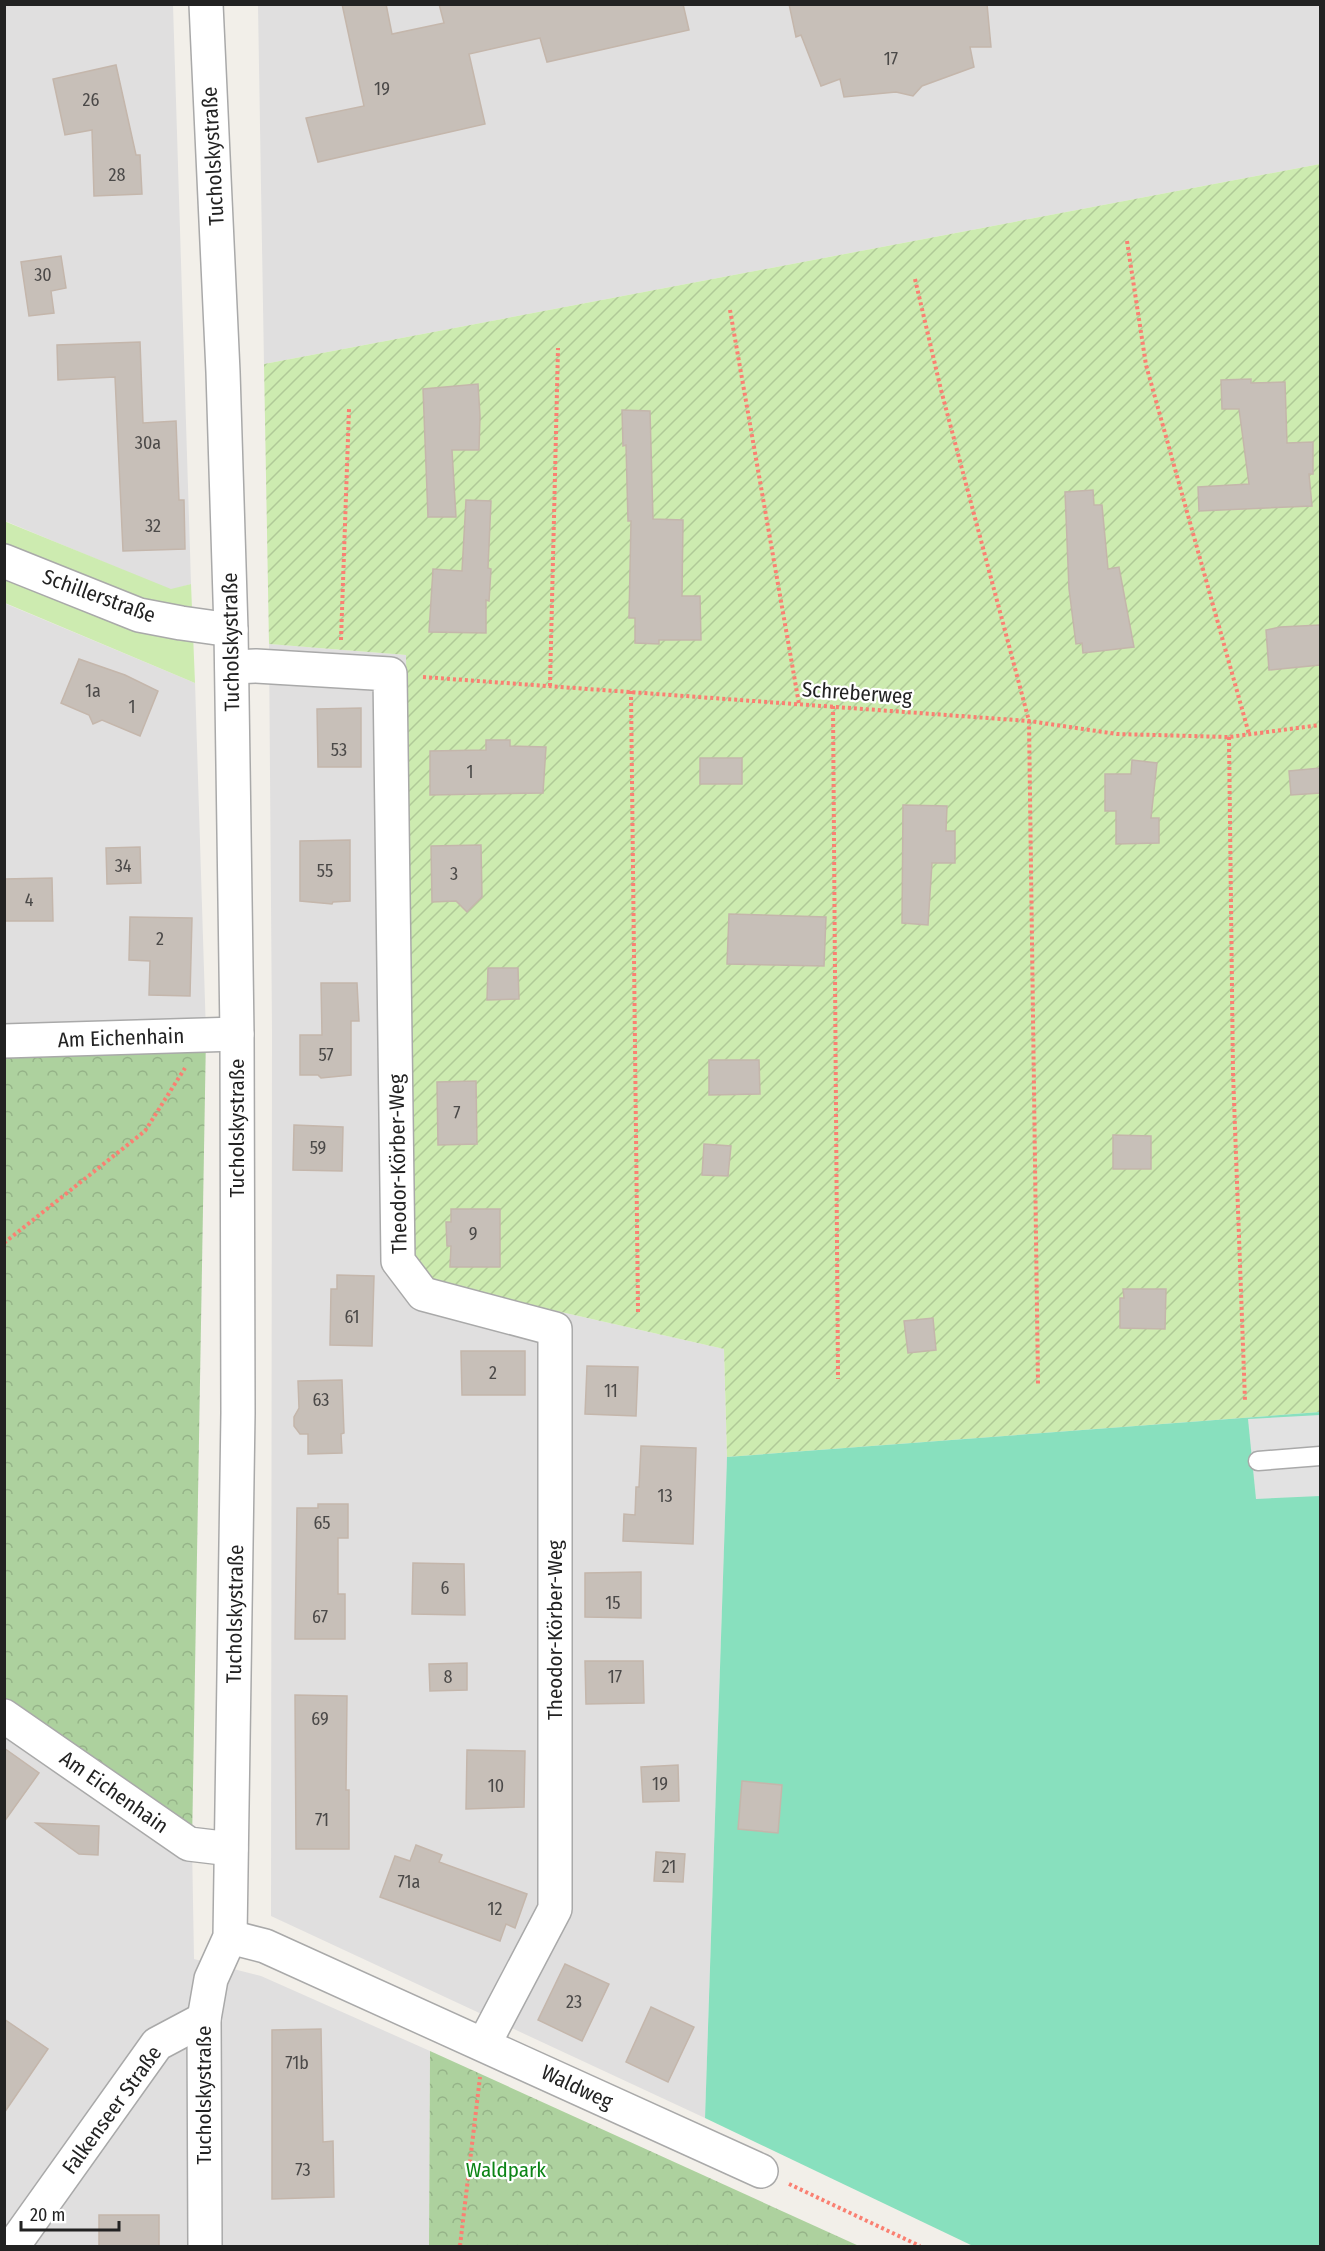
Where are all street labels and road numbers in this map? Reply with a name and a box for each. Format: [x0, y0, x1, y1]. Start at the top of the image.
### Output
street label: Tucholskystraße [196, 86, 230, 226]
street label: Schillerstraße [39, 564, 159, 628]
street label: Tucholskystraße [217, 572, 245, 712]
street label: Schreberweg [801, 676, 913, 710]
street label: Am Eichenhain [57, 1023, 185, 1053]
street label: Tucholskystraße [224, 1059, 250, 1197]
street label: Theodor-Körber-Weg [383, 1074, 413, 1254]
street label: Theodor-Körber-Weg [542, 1540, 568, 1720]
street label: Tucholskystraße [221, 1544, 249, 1684]
street label: Am Eichenhain [55, 1745, 173, 1839]
street label: Tucholskystraße [191, 2026, 217, 2164]
street label: Falkenseer Straße [57, 2041, 167, 2179]
street label: Waldweg [537, 2059, 617, 2115]

